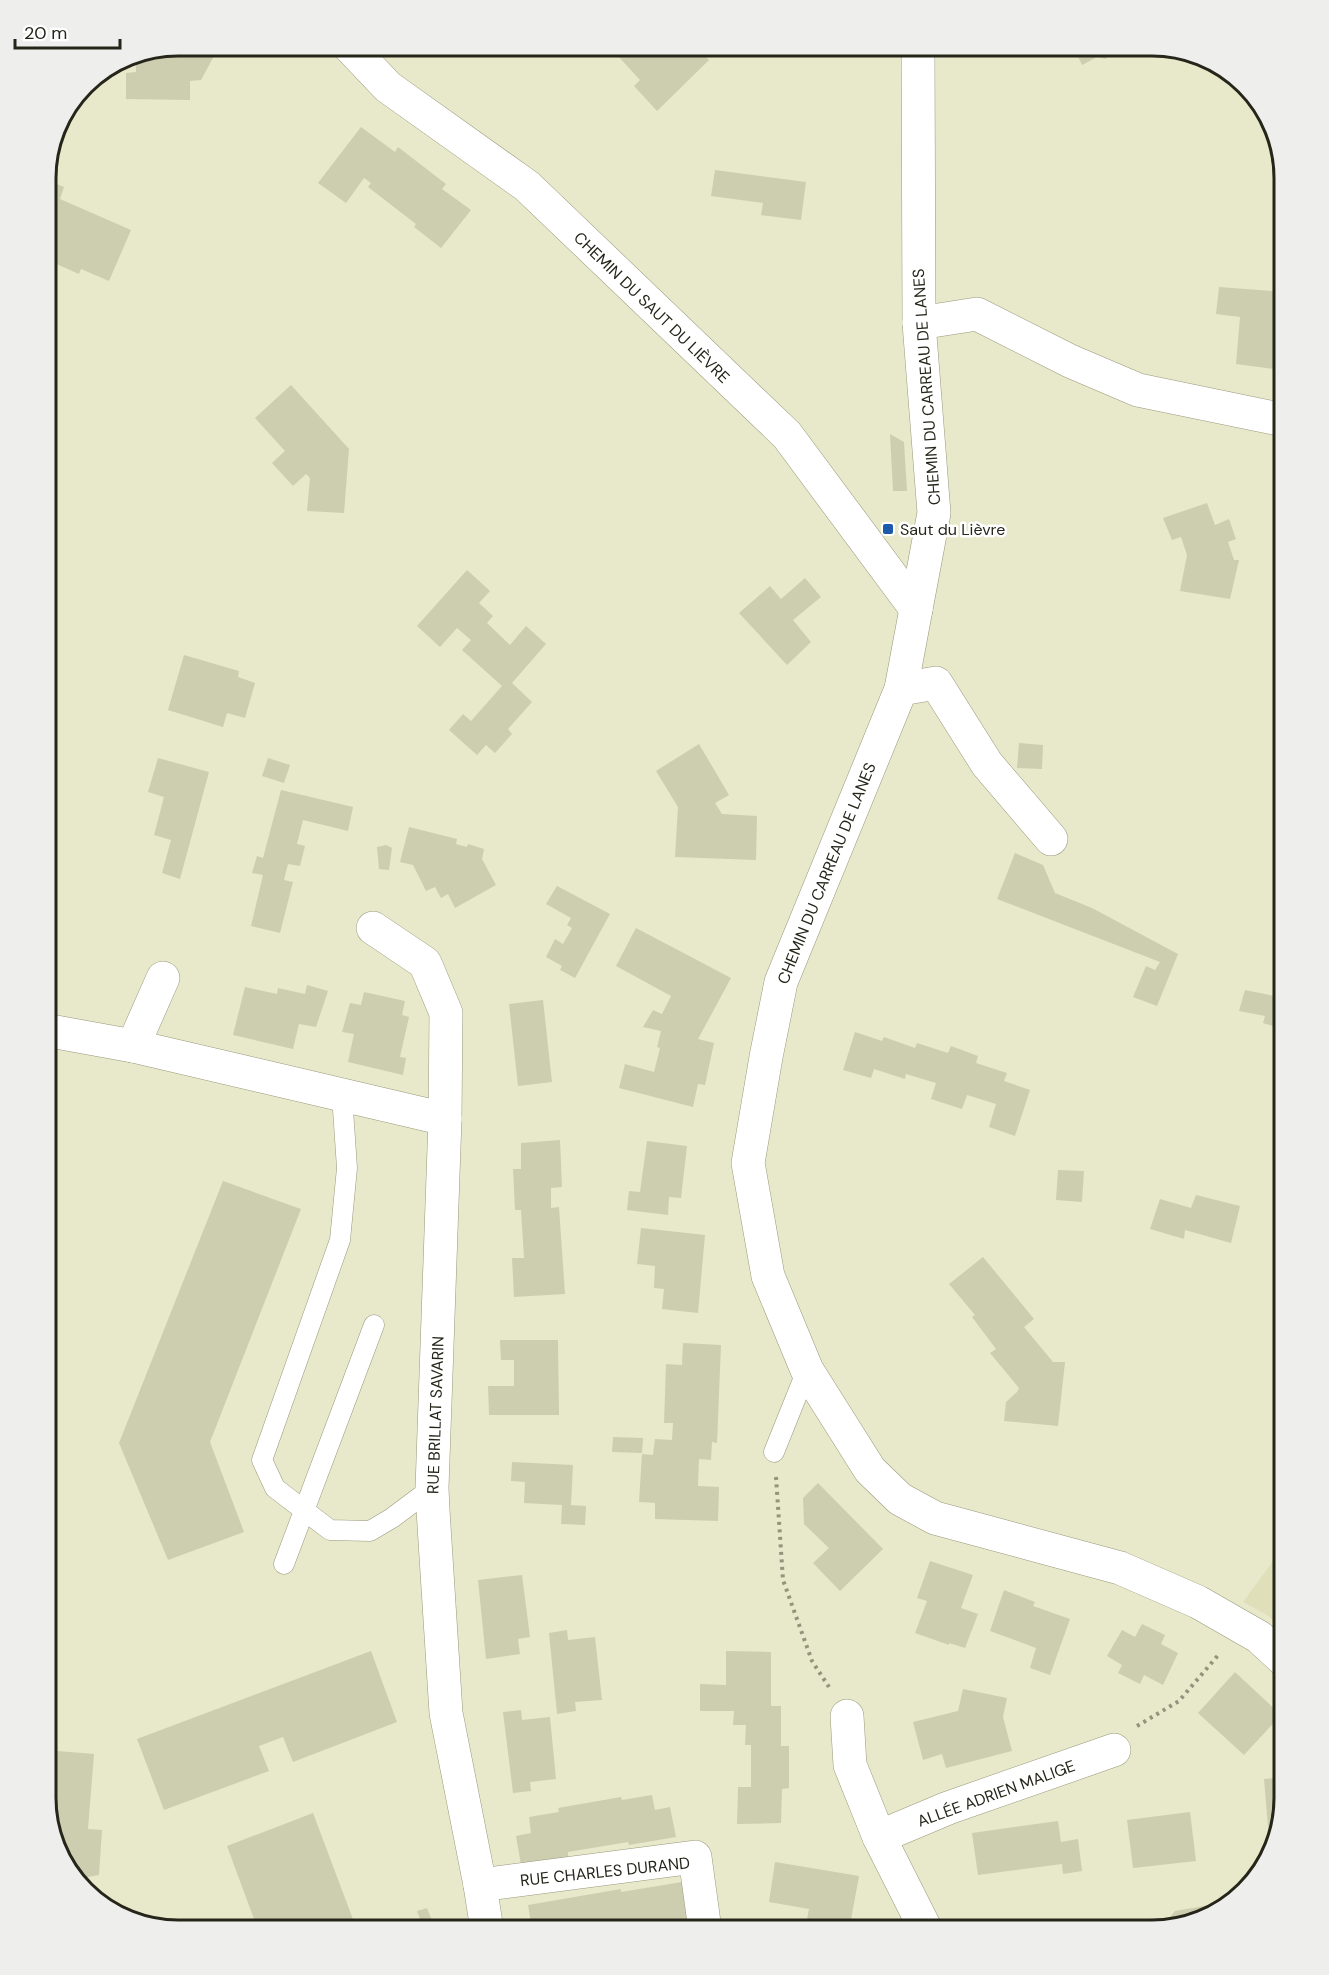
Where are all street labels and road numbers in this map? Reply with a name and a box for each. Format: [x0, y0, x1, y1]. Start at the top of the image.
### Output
street label: CHEMIN DU SAUT DU LIÈVRE [569, 227, 734, 388]
street label: CHEMIN DU CARREAU DE LANES [908, 268, 945, 506]
street label: CHEMIN DU CARREAU DE LANES [772, 759, 881, 987]
street label: RUE BRILLAT SAVARIN [422, 1336, 449, 1494]
street label: ALLÉE ADRIEN MALIGE [914, 1755, 1078, 1832]
street label: RUE CHARLES DURAND [519, 1852, 691, 1891]

